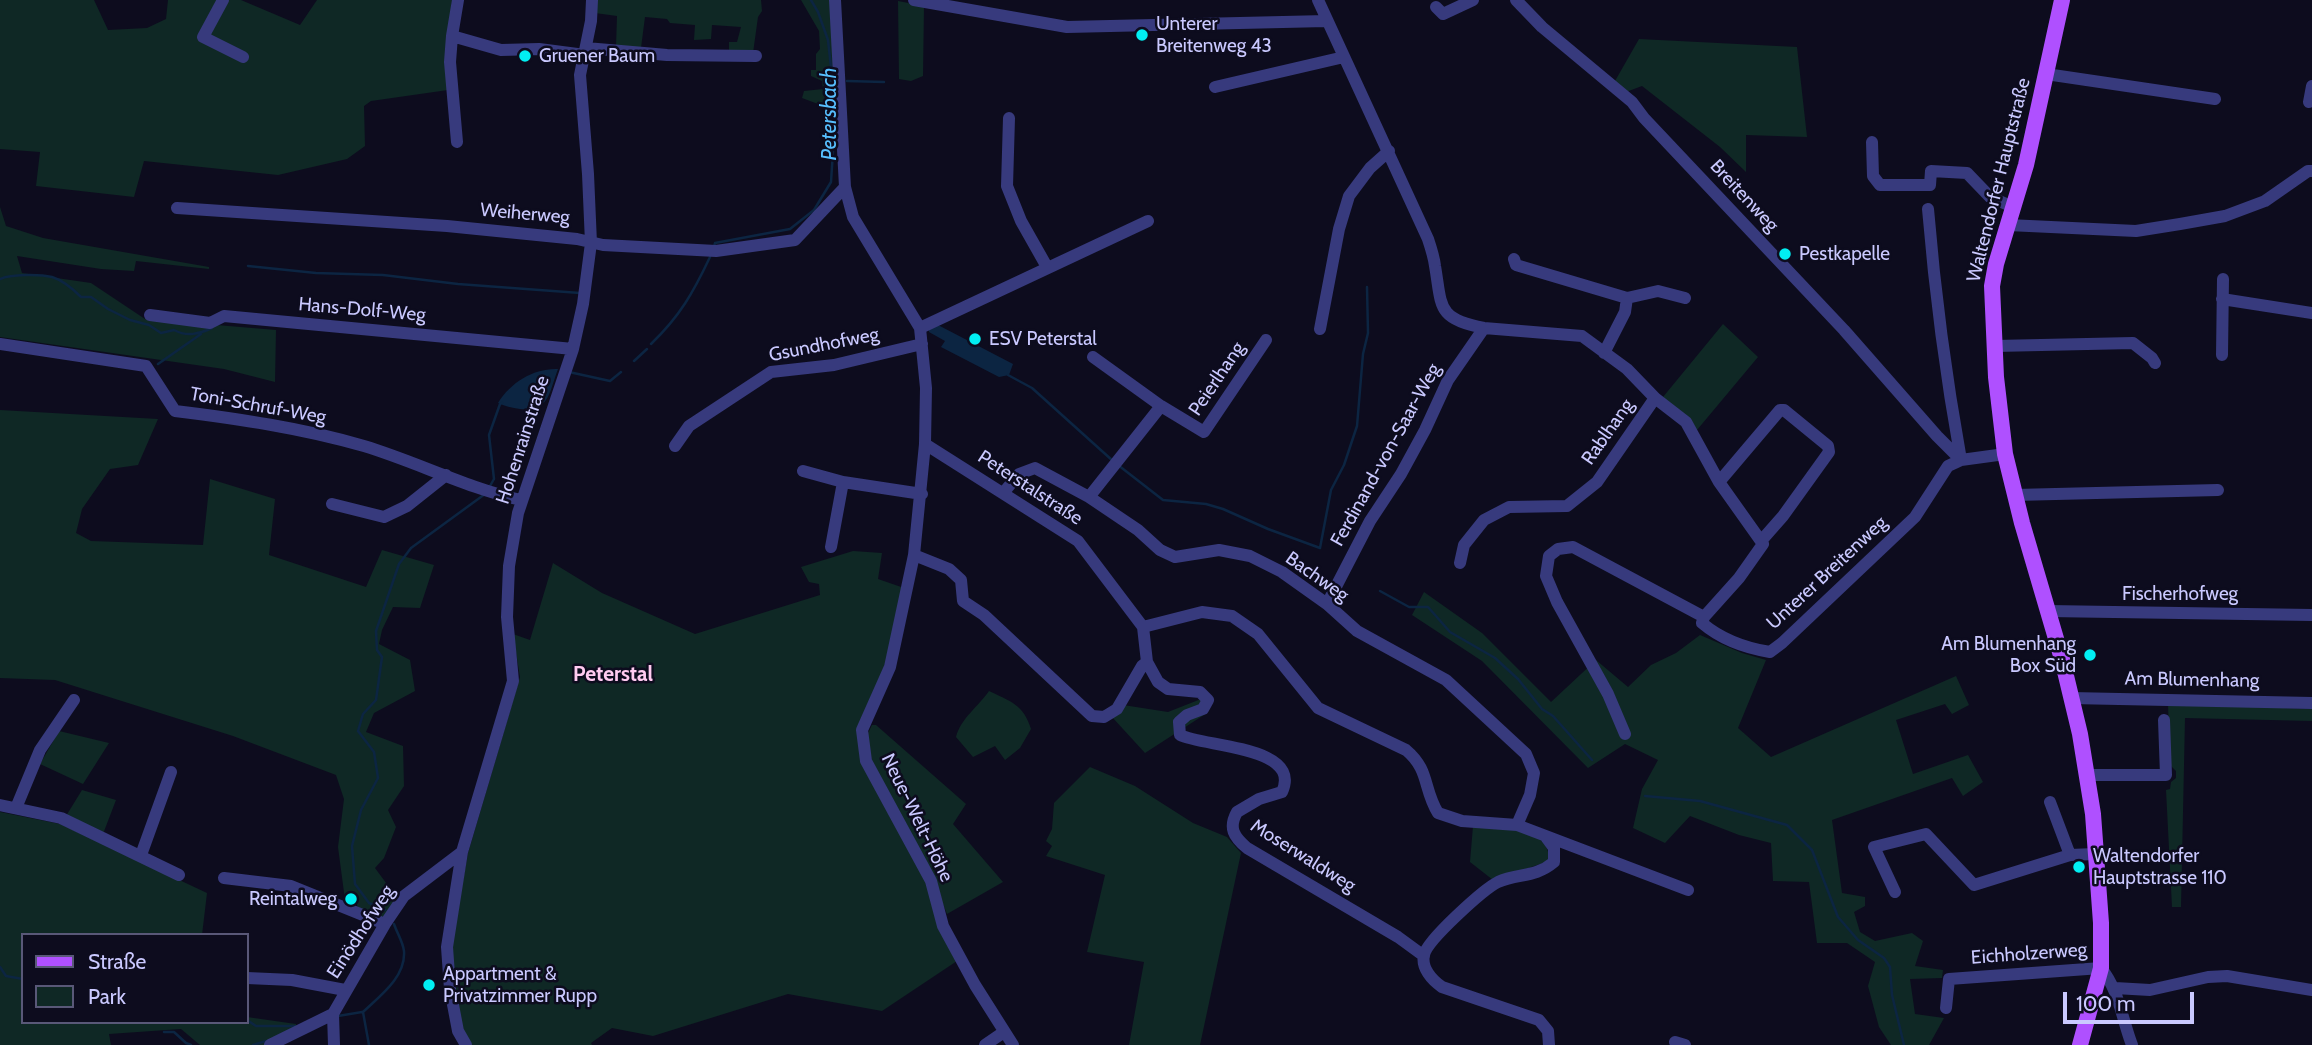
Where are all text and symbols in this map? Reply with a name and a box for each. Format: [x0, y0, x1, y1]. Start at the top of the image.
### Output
place label: Unterer Breitenweg 43 [1156, 13, 1272, 57]
marker: Unterer Breitenweg 43 [1134, 27, 1150, 43]
place label: Gruener Baum [539, 45, 655, 67]
marker: Gruener Baum [517, 48, 533, 64]
water label: Petersbach [817, 68, 843, 160]
street label: Waltendorfer Hauptstraße [1963, 76, 2035, 284]
street label: Breitenweg [1705, 155, 1783, 237]
street label: Weiherweg [479, 199, 571, 229]
place label: Pestkapelle [1799, 243, 1890, 265]
marker: Pestkapelle [1777, 246, 1793, 262]
street label: Hans-Dolf-Weg [297, 293, 427, 327]
street label: Gsundhofweg [767, 323, 881, 367]
place label: ESV Peterstal [989, 328, 1097, 350]
marker: ESV Peterstal [967, 331, 983, 347]
street label: Peierlhang [1184, 338, 1250, 420]
street label: Ferdinand-von-Saar-Weg [1326, 360, 1446, 550]
street label: Hohenrainstraße [491, 373, 555, 507]
street label: Toni-Schruf-Weg [188, 383, 328, 429]
street label: Rablhang [1577, 395, 1639, 469]
street label: Peterstalstraße [973, 446, 1087, 530]
street label: Unterer Breitenweg [1762, 512, 1892, 634]
street label: Bachweg [1281, 547, 1353, 607]
street label: Fischerhofweg [2122, 583, 2238, 605]
place label: Am Blumenhang Box Süd [1941, 633, 2076, 677]
marker: Am Blumenhang Box Süd [2082, 647, 2098, 663]
district label: Peterstal [573, 662, 653, 688]
street label: Am Blumenhang [2124, 667, 2260, 693]
street label: Neue-Welt-Höhe [876, 750, 958, 886]
street label: Moserwaldweg [1246, 815, 1360, 897]
place label: Waltendorfer Hauptstrasse 110 [2093, 845, 2227, 889]
marker: Waltendorfer Hauptstrasse 110 [2071, 859, 2087, 875]
street label: Einödhofweg [322, 881, 400, 983]
place label: Reintalweg [249, 888, 337, 910]
marker: Reintalweg [343, 891, 359, 907]
legend [21, 933, 248, 1024]
street label: Eichholzerweg [1970, 939, 2088, 969]
text: Straße [88, 949, 146, 974]
place label: Appartment & Privatzimmer Rupp [443, 963, 597, 1007]
marker: Appartment & Privatzimmer Rupp [421, 977, 437, 993]
scale bar [2067, 978, 2198, 1022]
text: Park [88, 984, 126, 1009]
text: 100 m [2076, 991, 2135, 1016]

